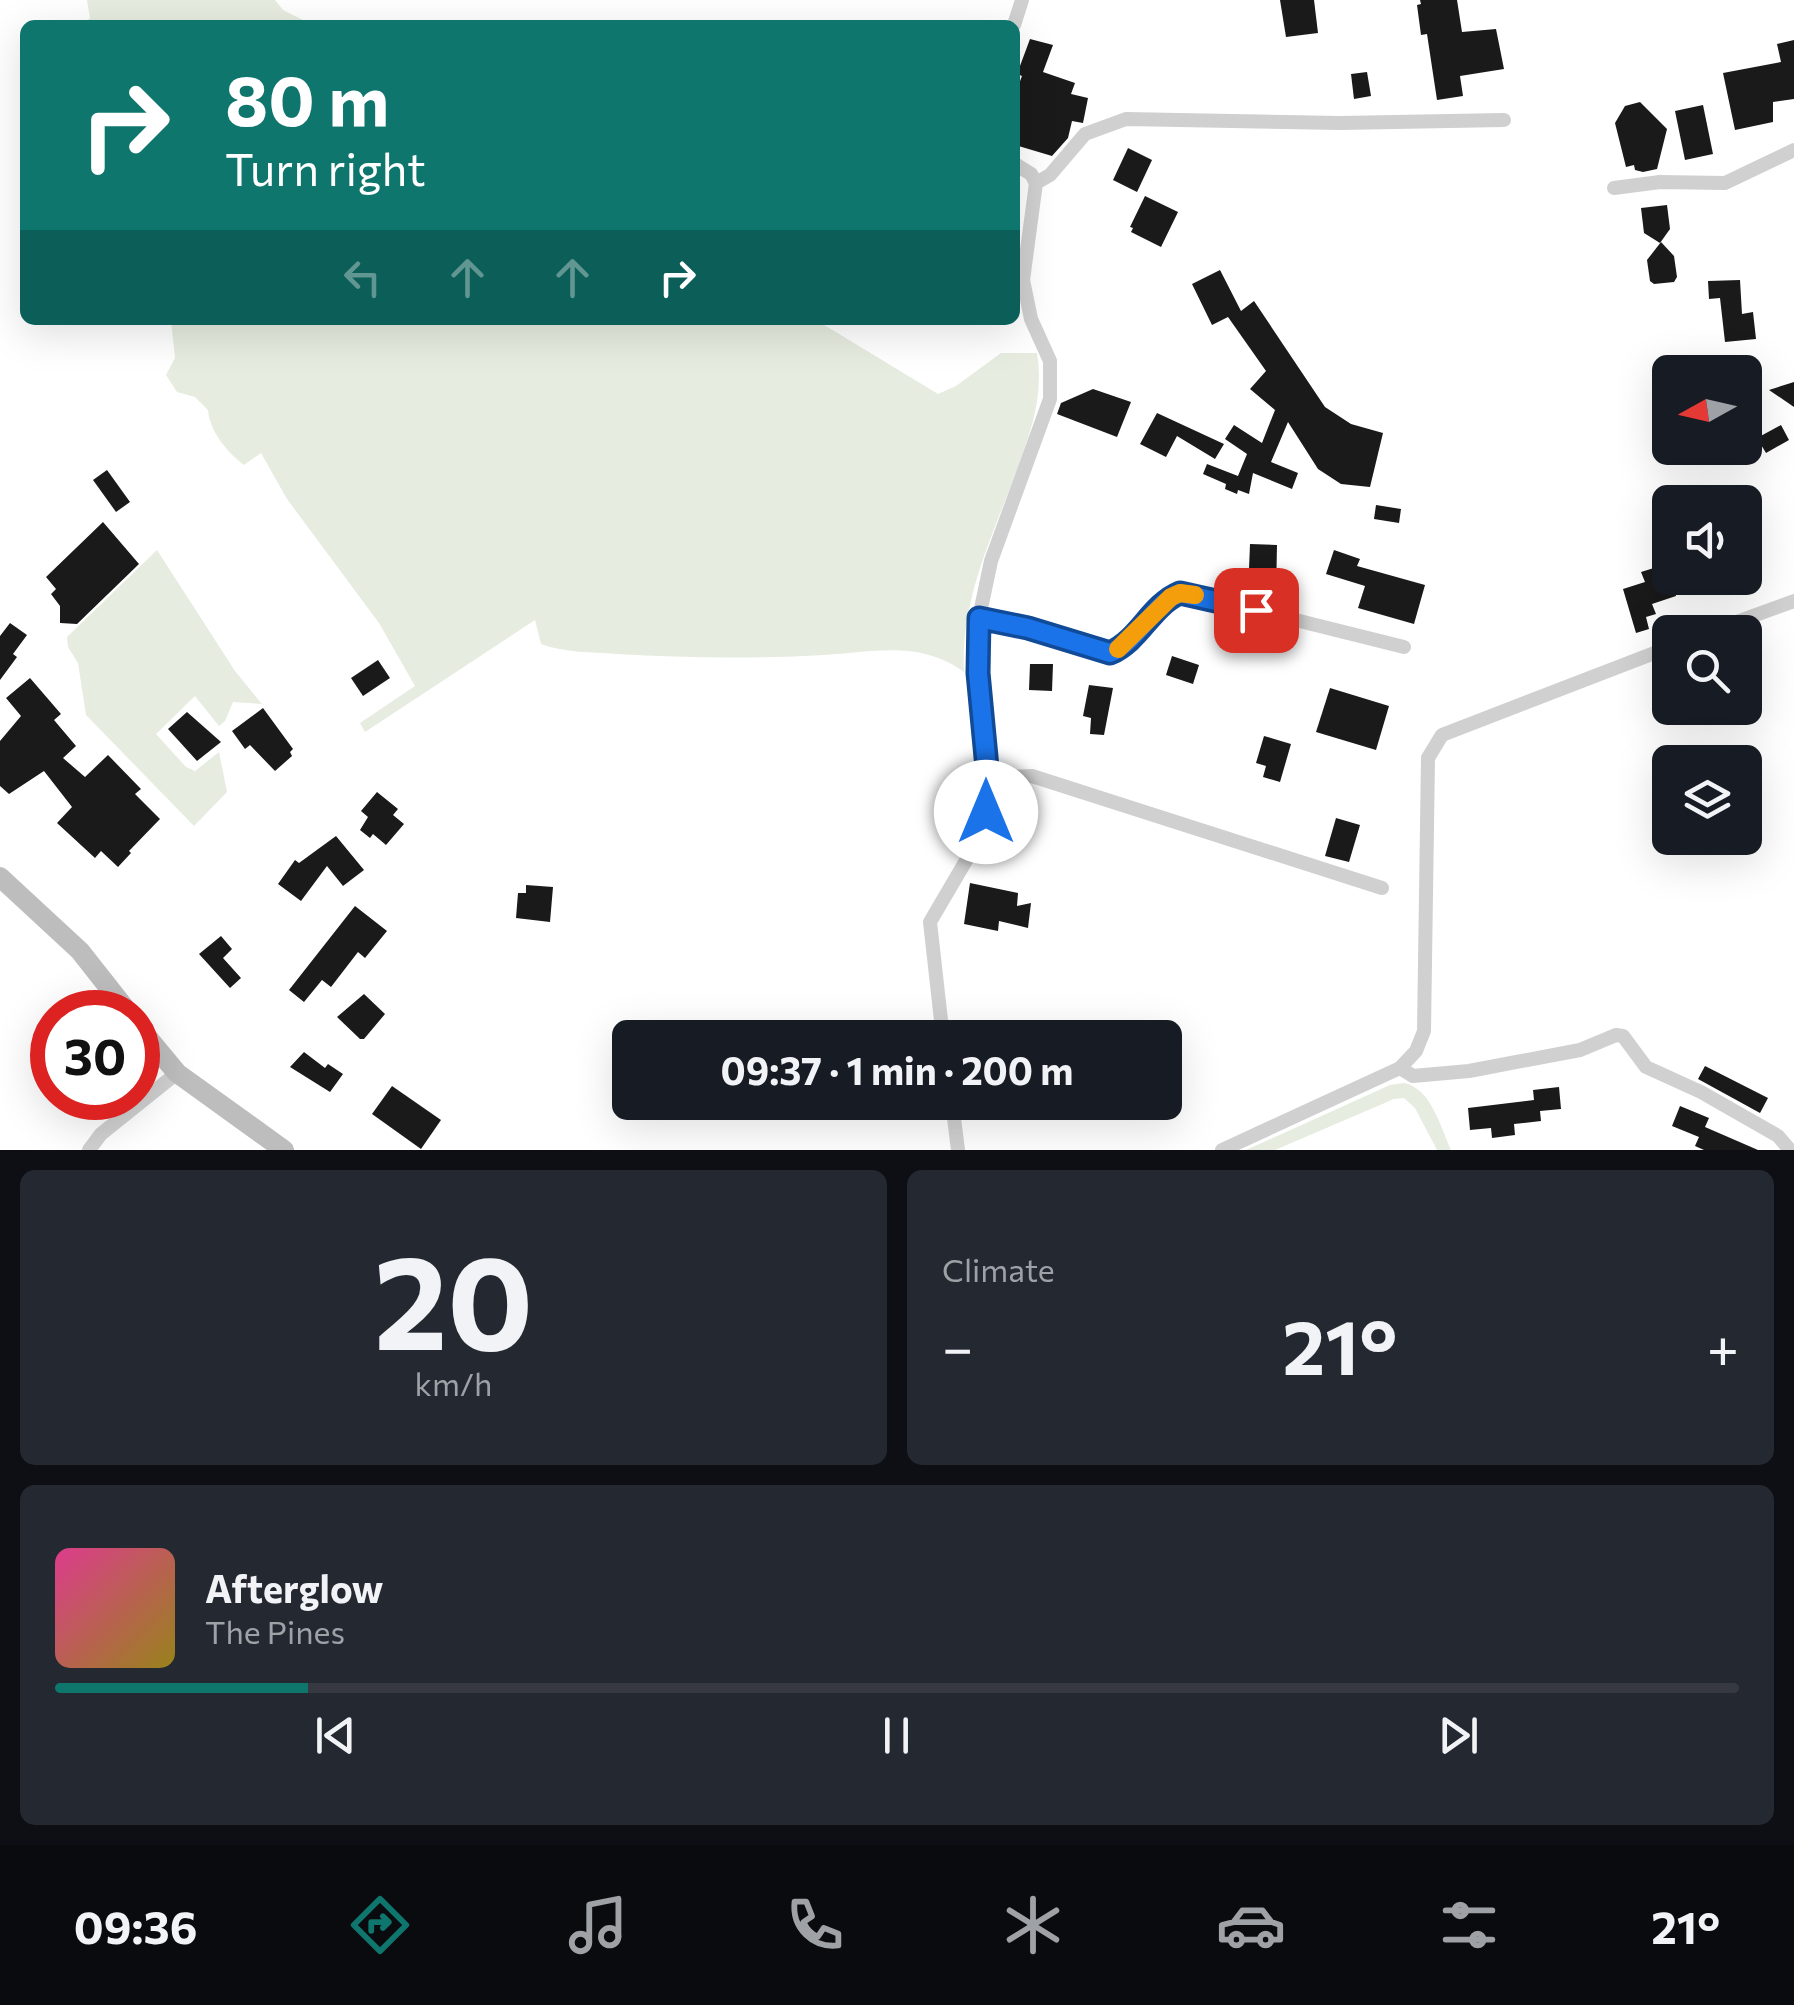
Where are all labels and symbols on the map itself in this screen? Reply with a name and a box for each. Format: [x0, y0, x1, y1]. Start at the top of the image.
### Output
north arrow [1652, 355, 1762, 465]
pin [1214, 568, 1299, 653]
position arrow [934, 760, 1038, 864]
speed limit sign: 30 [30, 990, 160, 1120]

